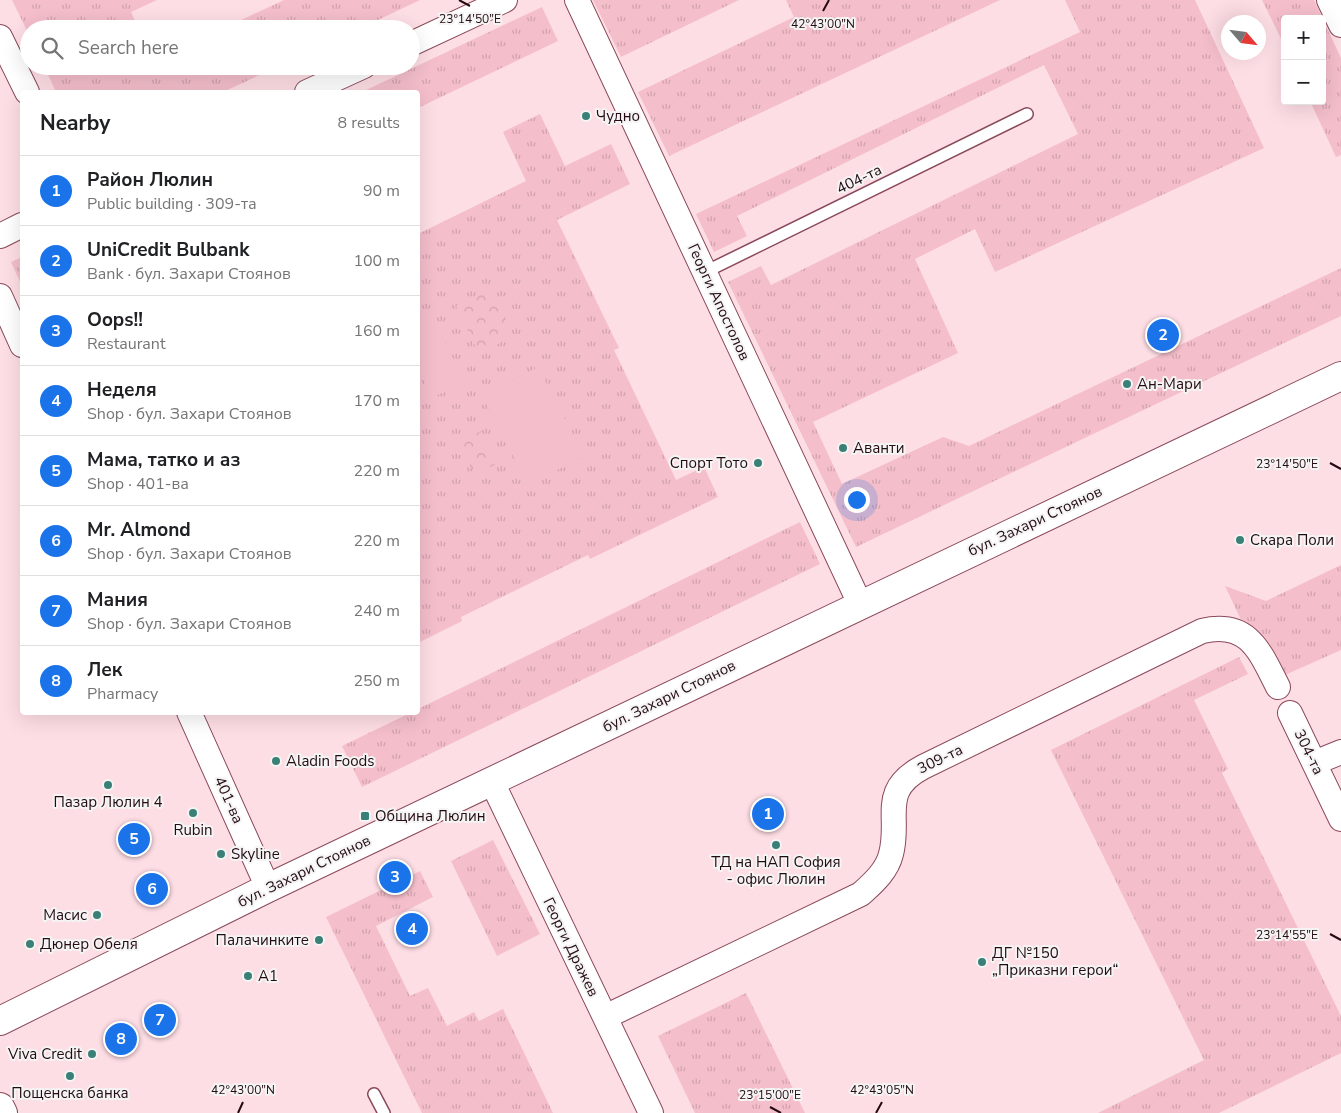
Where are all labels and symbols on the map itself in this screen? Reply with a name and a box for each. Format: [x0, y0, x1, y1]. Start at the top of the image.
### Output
text: 23°14'50"E [439, 11, 501, 27]
north arrow [1221, 15, 1266, 60]
text: 42°43'00"N [791, 16, 855, 32]
place label: Чудно [596, 106, 640, 126]
marker: Чудно [580, 110, 592, 122]
street label: 404-та [833, 159, 885, 199]
street label: Георги Апостолов [683, 240, 755, 364]
pin: 2 [1147, 316, 1179, 354]
place label: Ан-Мари [1137, 374, 1202, 394]
marker: Ан-Мари [1121, 378, 1133, 390]
place label: Аванти [853, 438, 904, 458]
marker: Аванти [837, 442, 849, 454]
place label: Спорт Тото [670, 453, 748, 473]
text: 23°14'50"E [1256, 456, 1318, 472]
marker: Спорт Тото [752, 457, 764, 469]
street label: бул. Захари Стоянов [965, 481, 1105, 561]
your location [844, 487, 870, 513]
place label: Скара Поли [1250, 530, 1334, 550]
marker: Скара Поли [1234, 534, 1246, 546]
street label: бул. Захари Стоянов [599, 655, 739, 737]
street label: 304-та [1289, 726, 1329, 778]
street label: 309-та [914, 739, 966, 779]
place label: Aladin Foods [286, 751, 375, 771]
marker: Aladin Foods [270, 755, 282, 767]
street label: 401-ва [210, 773, 248, 827]
marker: Пазар Люлин 4 [102, 779, 114, 791]
place label: Пазар Люлин 4 [53, 792, 163, 812]
pin: 1 [752, 795, 784, 833]
place label: Община Люлин [375, 806, 486, 826]
marker: Rubin [187, 807, 199, 819]
marker: Община Люлин [359, 810, 371, 822]
pin: 5 [118, 820, 150, 858]
place label: Rubin [173, 820, 213, 840]
street label: бул. Захари Стоянов [234, 830, 374, 912]
marker: ТД на НАП София - офис Люлин [770, 839, 782, 851]
place label: Skyline [231, 844, 280, 864]
marker: Skyline [215, 848, 227, 860]
place label: ТД на НАП София - офис Люлин [711, 852, 841, 889]
pin: 3 [379, 858, 411, 896]
pin: 6 [136, 870, 168, 908]
street label: Георги Дражев [538, 894, 604, 1000]
place label: Масис [43, 905, 87, 925]
marker: Масис [91, 909, 103, 921]
pin: 4 [396, 910, 428, 948]
text: 23°14'55"E [1256, 927, 1318, 943]
place label: Палачинките [216, 930, 309, 950]
place label: Дюнер Обеля [40, 934, 138, 954]
marker: Палачинките [313, 934, 325, 946]
marker: Дюнер Обеля [24, 938, 36, 950]
place label: ДГ №150 „Приказни герои“ [992, 943, 1118, 980]
marker: ДГ №150 „Приказни герои“ [976, 956, 988, 968]
place label: A1 [258, 966, 278, 986]
marker: A1 [242, 970, 254, 982]
pin: 7 [144, 1001, 176, 1039]
pin: 8 [105, 1020, 137, 1058]
place label: Viva Credit [7, 1044, 83, 1064]
marker: Viva Credit [86, 1048, 98, 1060]
marker: Пощенска банка [64, 1070, 76, 1082]
text: 42°43'00"N [211, 1082, 275, 1098]
text: 42°43'05"N [850, 1082, 914, 1098]
place label: Пощенска банка [11, 1083, 129, 1103]
text: 23°15'00"E [739, 1087, 801, 1103]

